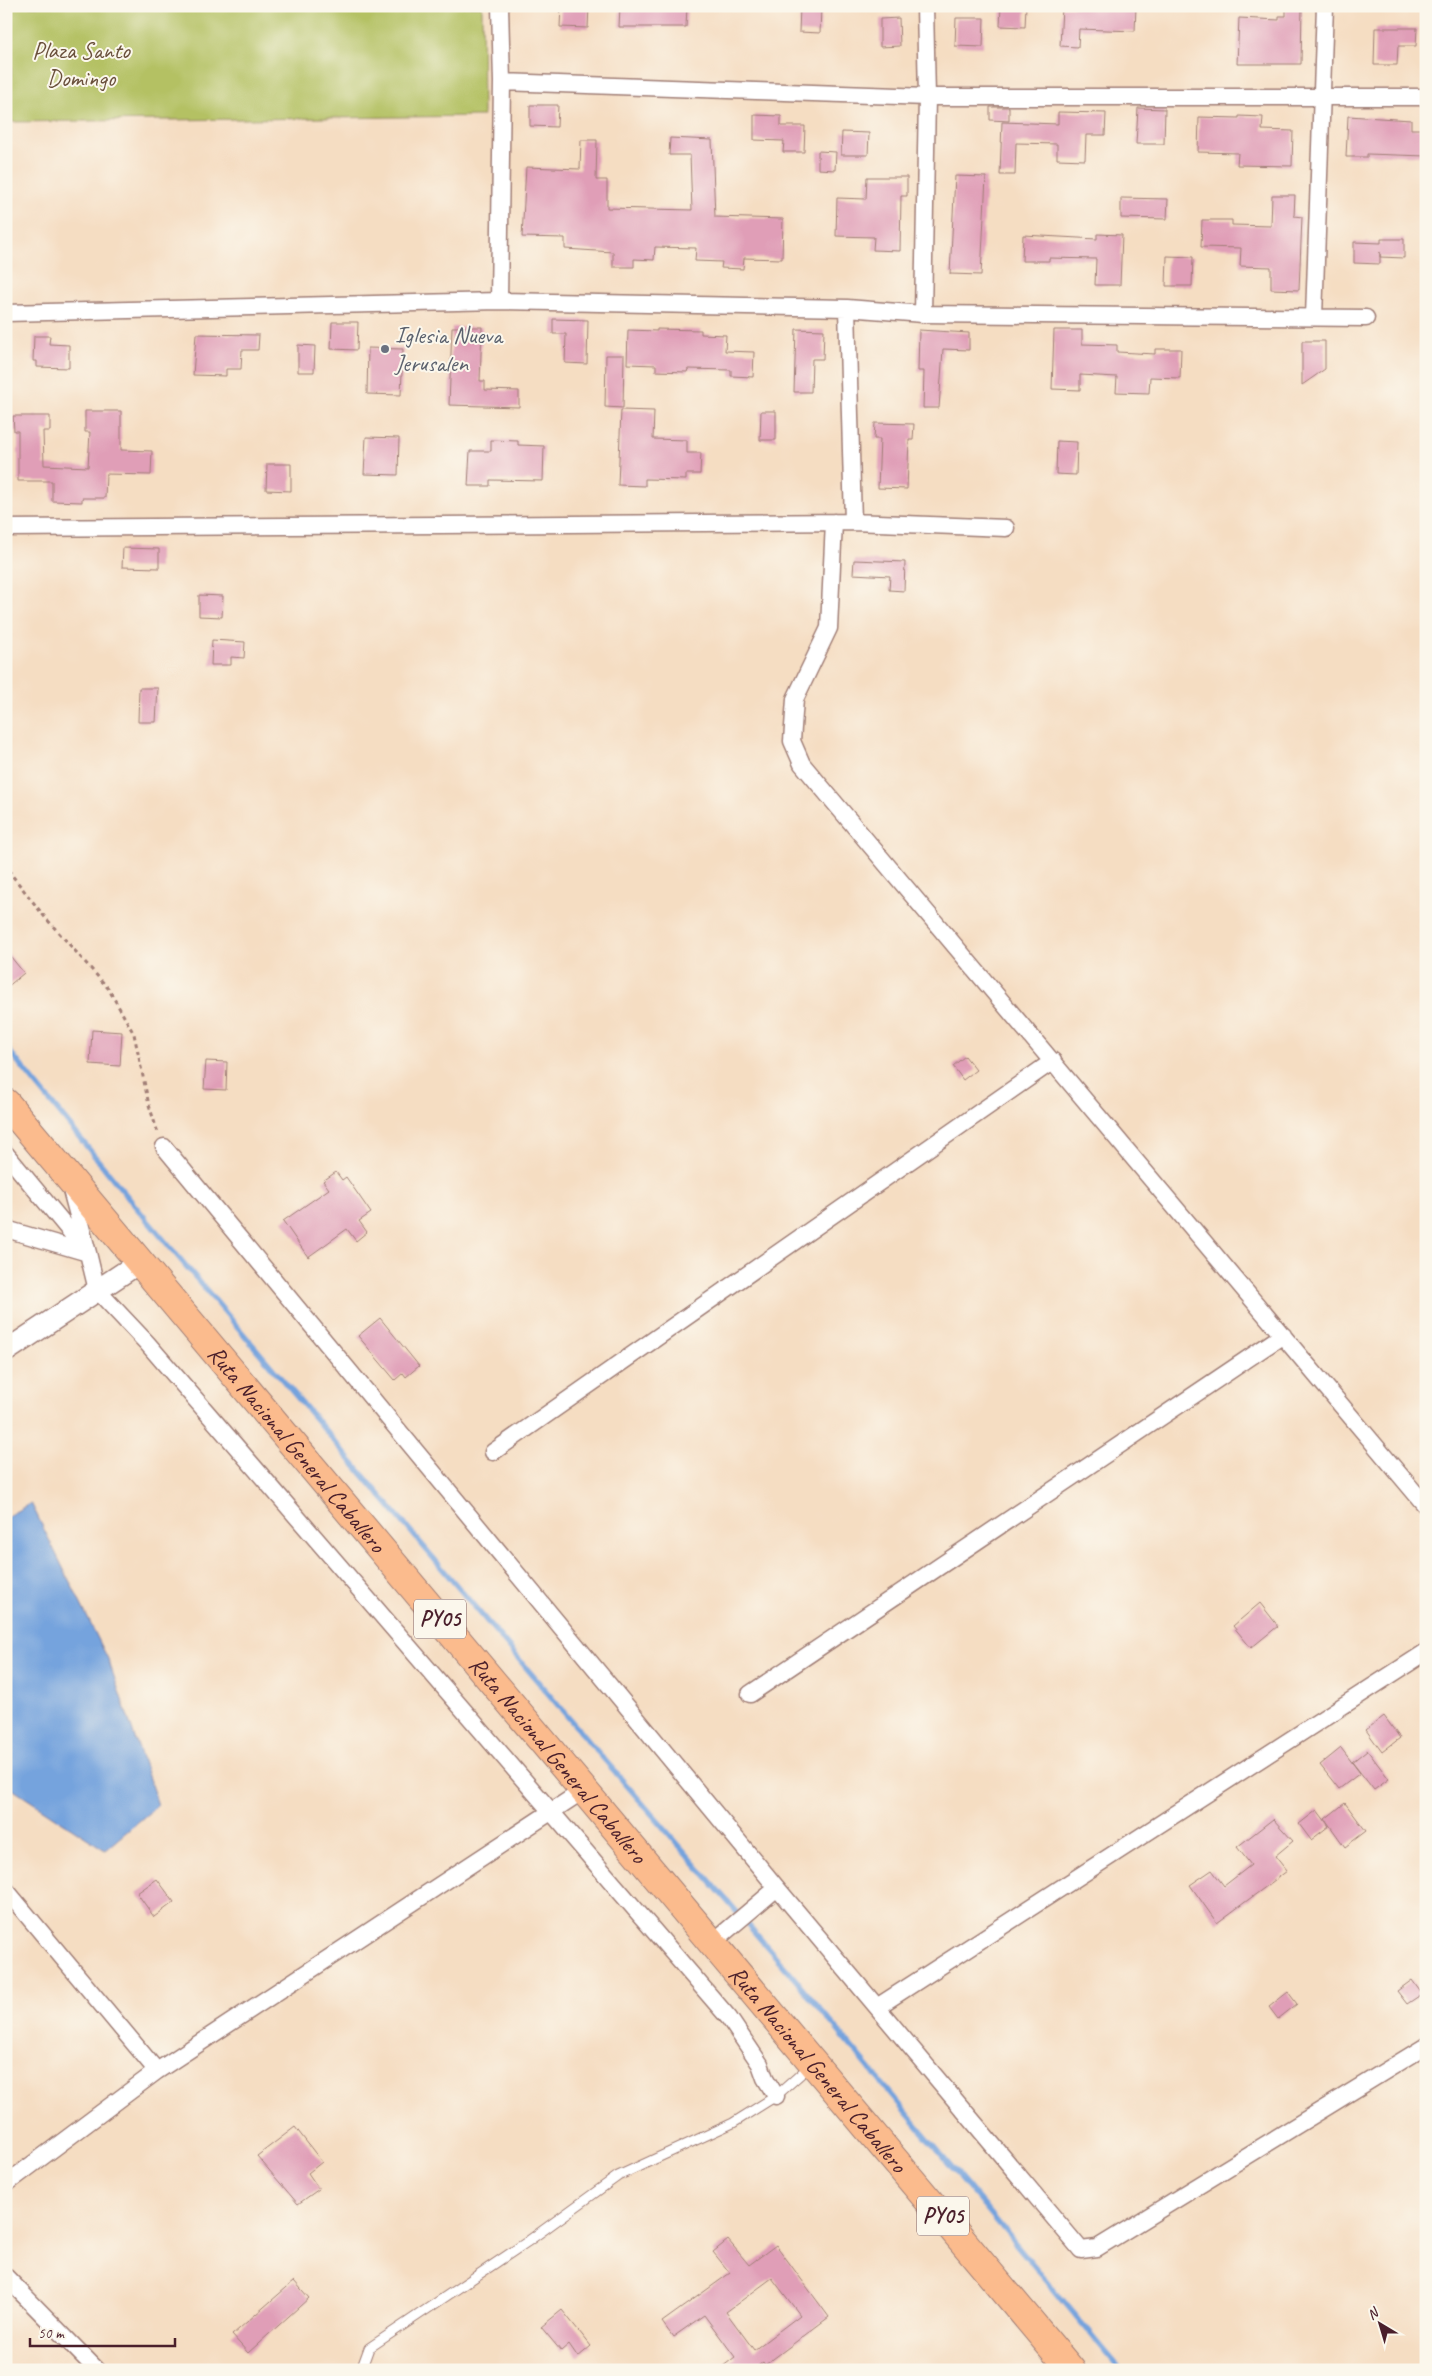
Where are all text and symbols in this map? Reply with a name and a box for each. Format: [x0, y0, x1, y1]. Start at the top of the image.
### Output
park label: Plaza Santo Domingo [32, 35, 131, 93]
place label: Iglesia Nueva Jerusalen [394, 320, 504, 378]
marker: Iglesia Nueva Jerusalen [379, 343, 391, 355]
street label: Ruta Nacional General Caballero [201, 1339, 393, 1560]
road number: PY05 [414, 1600, 466, 1638]
street label: Ruta Nacional General Caballero [463, 1650, 655, 1871]
street label: Ruta Nacional General Caballero [722, 1959, 915, 2180]
road number: PY05 [917, 2196, 969, 2236]
north arrow [1354, 2298, 1404, 2348]
text: N [1364, 2303, 1383, 2324]
scale bar [30, 2316, 175, 2348]
text: 50 m [38, 2324, 65, 2343]

